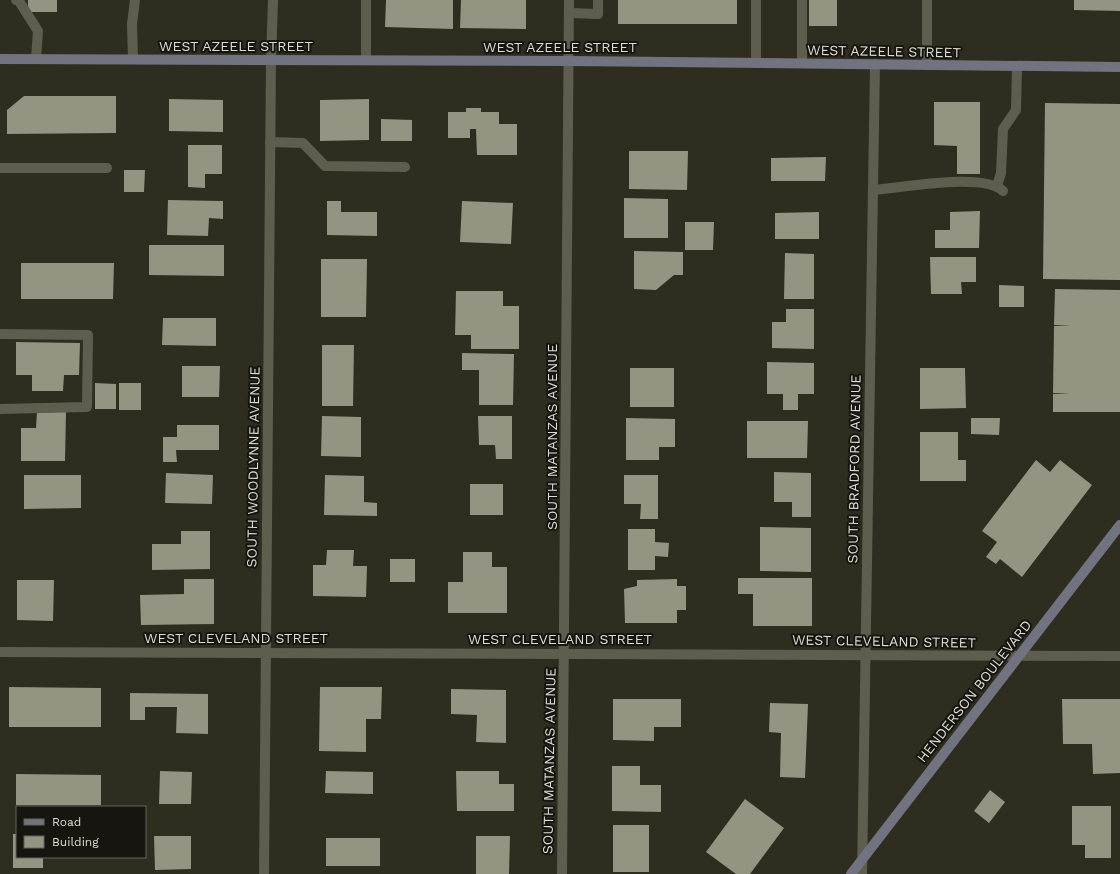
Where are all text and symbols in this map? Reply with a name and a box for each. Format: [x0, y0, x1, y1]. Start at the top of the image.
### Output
street label: WEST AZEELE STREET [159, 38, 313, 54]
street label: WEST AZEELE STREET [483, 39, 637, 55]
street label: WEST AZEELE STREET [807, 42, 962, 60]
street label: SOUTH MATANZAS AVENUE [544, 344, 560, 530]
street label: SOUTH WOODLYNNE AVENUE [243, 367, 263, 567]
street label: SOUTH BRADFORD AVENUE [844, 374, 864, 563]
street label: HENDERSON BOULEVARD [914, 617, 1034, 765]
street label: WEST CLEVELAND STREET [144, 630, 329, 646]
street label: WEST CLEVELAND STREET [468, 631, 653, 647]
street label: WEST CLEVELAND STREET [792, 631, 977, 651]
street label: SOUTH MATANZAS AVENUE [539, 668, 559, 854]
legend [16, 806, 146, 858]
text: Road [52, 815, 81, 829]
text: Building [52, 835, 99, 849]

